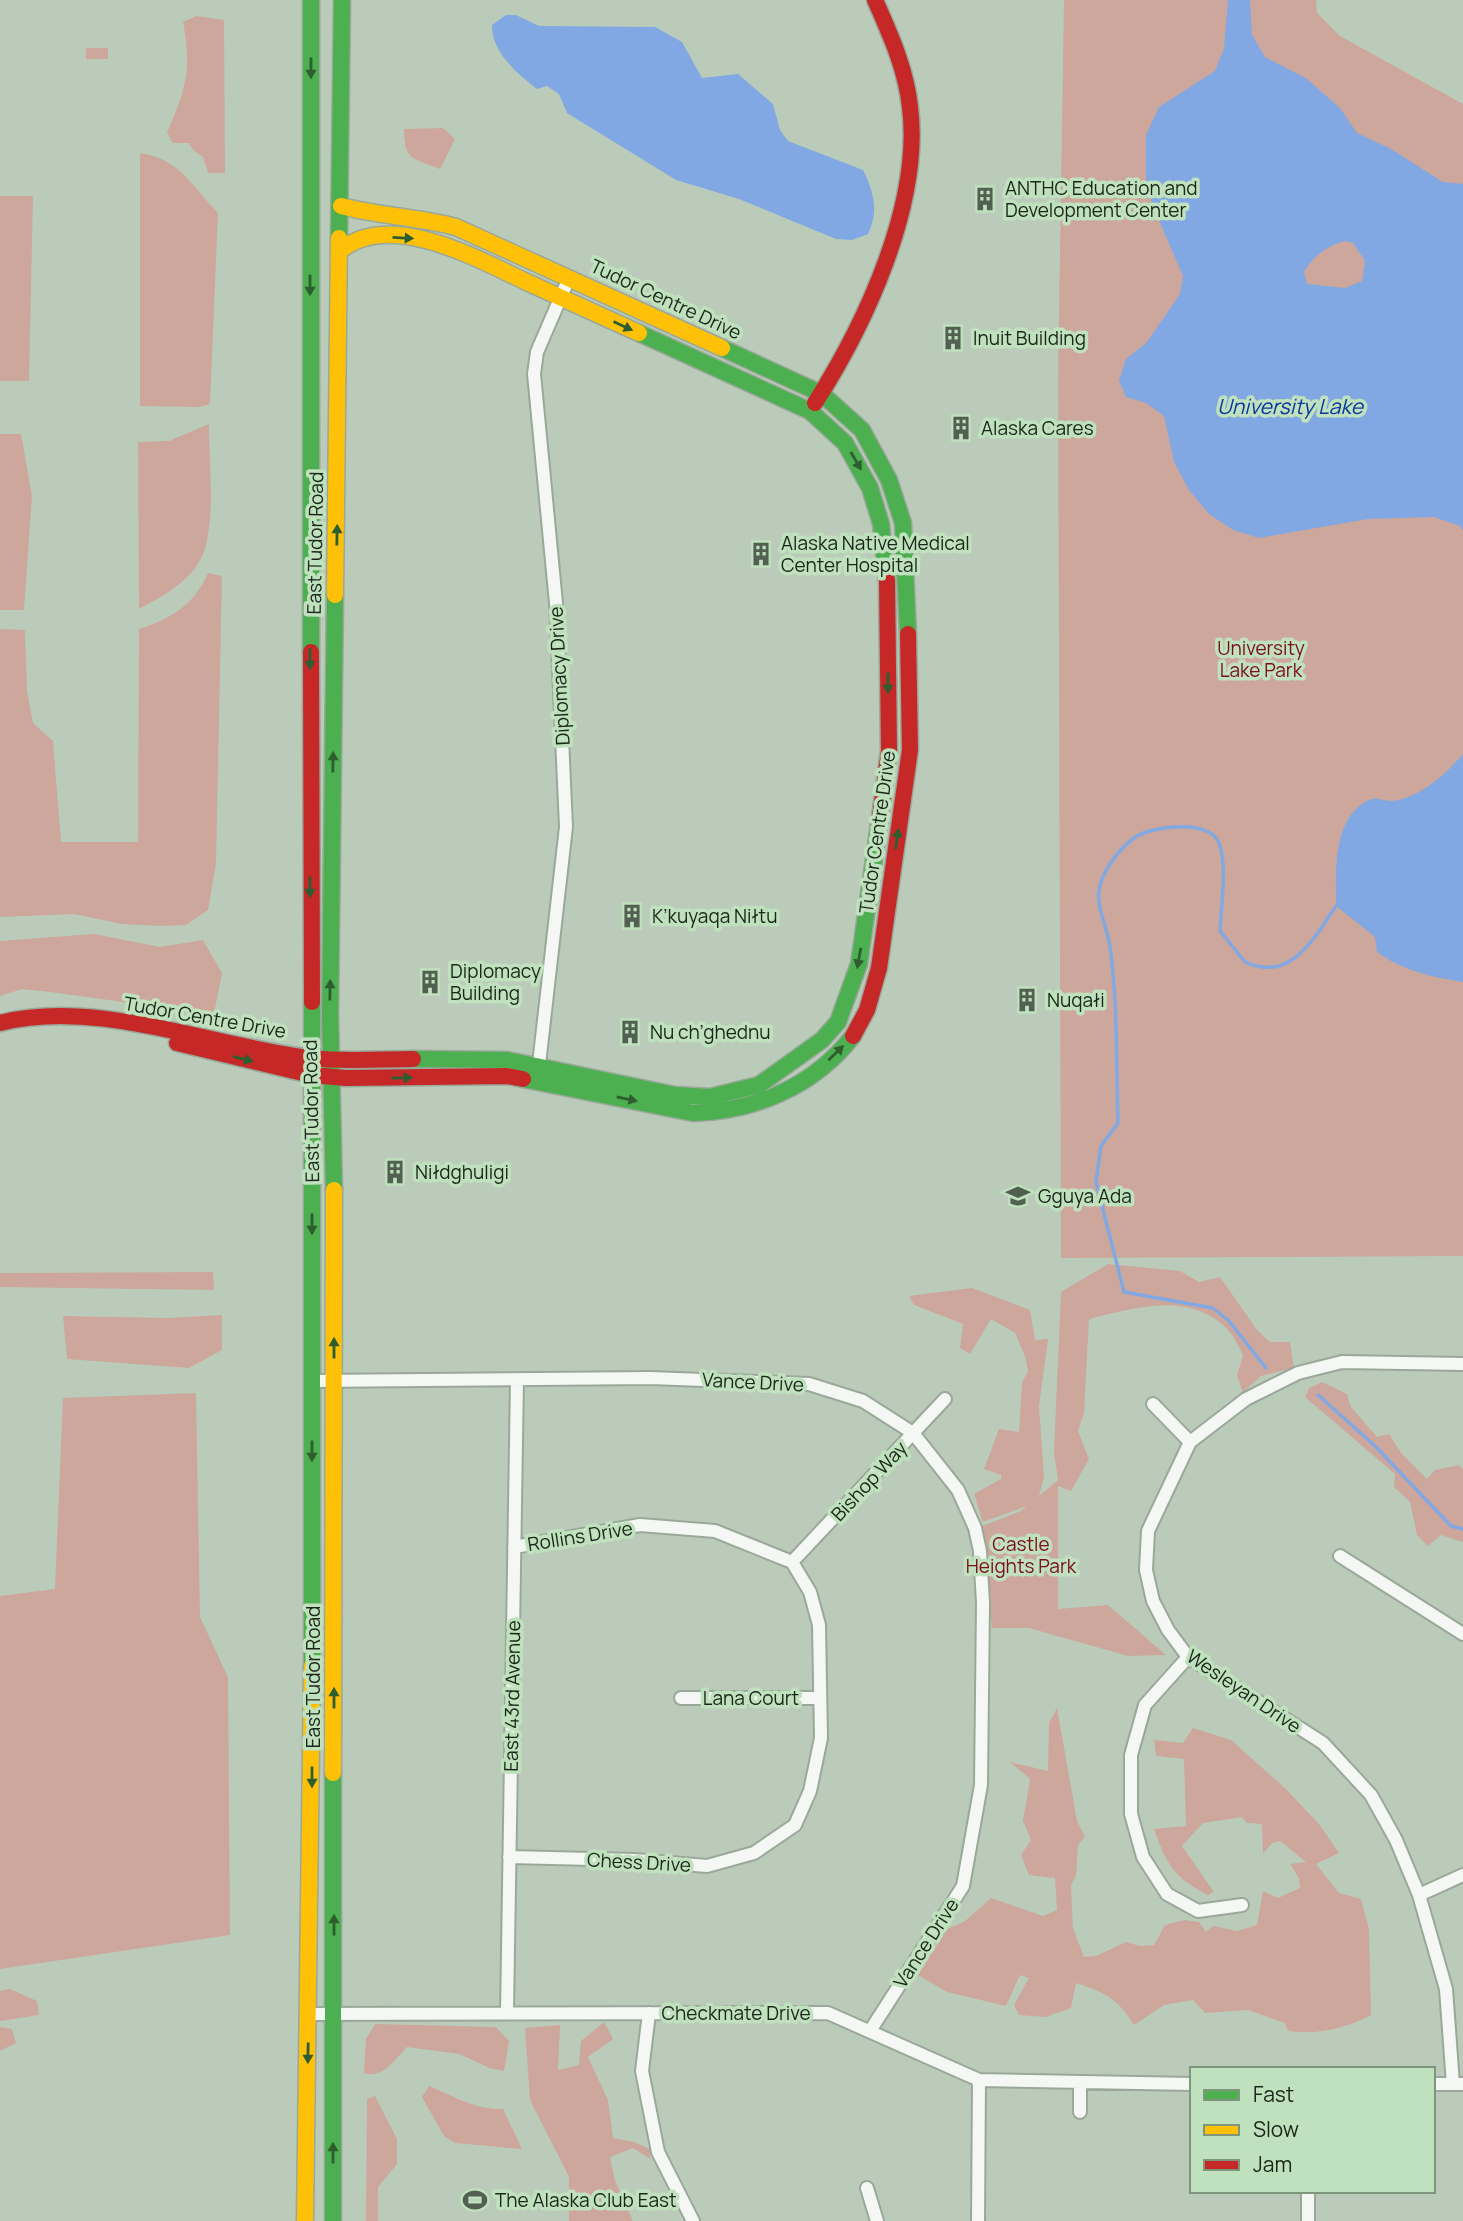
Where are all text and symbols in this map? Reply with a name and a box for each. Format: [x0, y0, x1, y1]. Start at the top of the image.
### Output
one-way arrow [305, 57, 317, 79]
place label: ANTHC Education and Development Center [1005, 175, 1198, 223]
building icon: ANTHC Education and Development Center [971, 185, 999, 213]
one-way arrow [393, 232, 415, 243]
street label: Tudor Centre Drive [586, 253, 746, 345]
one-way arrow [304, 274, 316, 296]
one-way arrow [613, 321, 634, 332]
building icon: Inuit Building [939, 324, 967, 352]
place label: Inuit Building [973, 325, 1086, 351]
water label: University Lake [1217, 392, 1365, 420]
building icon: Alaska Cares [947, 414, 975, 442]
place label: Alaska Cares [981, 415, 1094, 441]
one-way arrow [850, 451, 862, 471]
street label: East Tudor Road [301, 471, 329, 615]
one-way arrow [331, 524, 342, 546]
place label: Alaska Native Medical Center Hospital [781, 530, 970, 578]
building icon: Alaska Native Medical Center Hospital [747, 540, 775, 568]
street label: Diplomacy Drive [542, 606, 576, 746]
park label: University Lake Park [1217, 635, 1305, 683]
one-way arrow [304, 649, 316, 671]
one-way arrow [882, 672, 894, 694]
street label: Tudor Centre Drive [853, 749, 901, 915]
one-way arrow [328, 751, 339, 773]
one-way arrow [892, 828, 903, 850]
one-way arrow [304, 876, 316, 898]
building icon: K’kuyaqa Niłtu [618, 902, 646, 930]
place label: K’kuyaqa Niłtu [652, 903, 778, 929]
one-way arrow [853, 947, 864, 969]
place label: Diplomacy Building [450, 958, 541, 1006]
building icon: Diplomacy Building [416, 968, 444, 996]
one-way arrow [324, 978, 336, 1000]
building icon: Nuqałi [1013, 986, 1041, 1014]
place label: Nuqałi [1047, 987, 1105, 1013]
street label: Tudor Centre Drive [122, 990, 288, 1044]
building icon: Nu ch’ghednu [616, 1018, 644, 1046]
place label: Nu ch’ghednu [650, 1019, 771, 1045]
street label: East Tudor Road [297, 1039, 325, 1183]
one-way arrow [828, 1045, 845, 1062]
one-way arrow [233, 1054, 255, 1065]
one-way arrow [391, 1072, 413, 1083]
one-way arrow [616, 1094, 638, 1105]
building icon: Niłdghuligi [381, 1158, 409, 1186]
place label: Niłdghuligi [415, 1159, 509, 1185]
school or university icon: Gguya Ada [1004, 1182, 1032, 1210]
place label: Gguya Ada [1038, 1183, 1132, 1209]
one-way arrow [306, 1213, 318, 1235]
one-way arrow [328, 1337, 340, 1359]
street label: Vance Drive [701, 1366, 805, 1398]
street label: Bishop Way [825, 1435, 913, 1527]
one-way arrow [306, 1441, 318, 1463]
street label: Rollins Drive [526, 1515, 634, 1557]
park label: Castle Heights Park [966, 1531, 1077, 1579]
street label: East Tudor Road [300, 1606, 326, 1748]
street label: East 43rd Avenue [498, 1620, 526, 1772]
street label: Wesleyan Drive [1182, 1643, 1306, 1739]
street label: Lana Court [703, 1685, 799, 1711]
one-way arrow [328, 1687, 340, 1709]
one-way arrow [306, 1766, 318, 1788]
street label: Chess Drive [586, 1846, 692, 1878]
street label: Vance Drive [887, 1893, 965, 1993]
one-way arrow [328, 1914, 340, 1936]
street label: Checkmate Drive [661, 2000, 811, 2026]
one-way arrow [302, 2043, 314, 2065]
legend [1190, 2067, 1435, 2193]
text: Fast [1253, 2080, 1294, 2108]
text: Slow [1253, 2115, 1299, 2143]
one-way arrow [327, 2141, 339, 2163]
text: Jam [1253, 2150, 1292, 2178]
sports icon: The Alaska Club East [461, 2186, 489, 2214]
place label: The Alaska Club East [495, 2187, 677, 2213]

